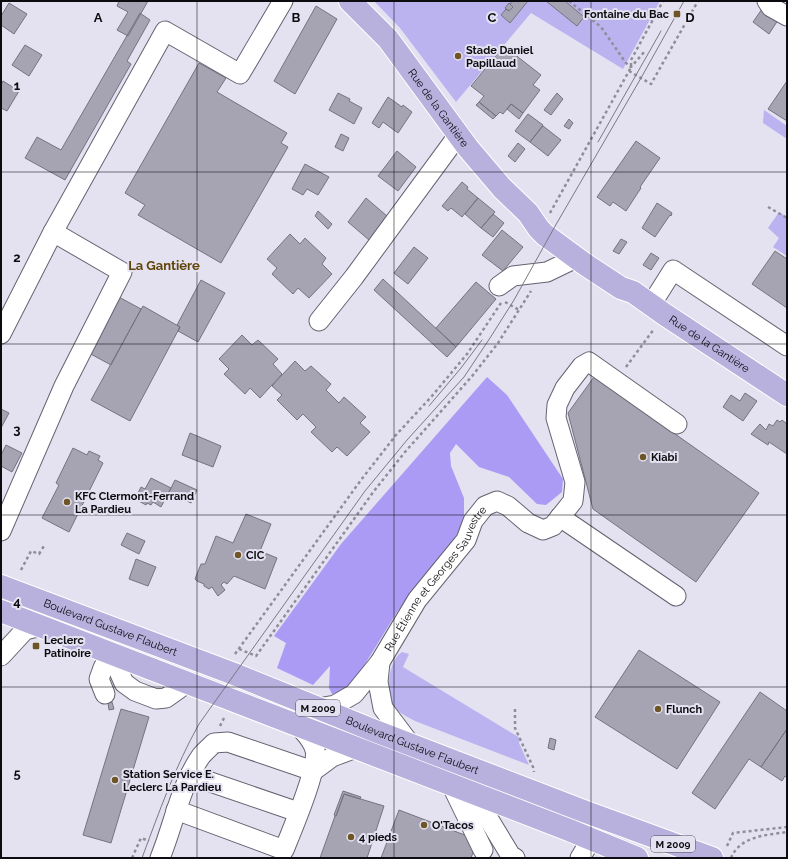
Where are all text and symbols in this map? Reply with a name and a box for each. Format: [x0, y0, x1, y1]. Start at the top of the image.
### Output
place label: Fontaine du Bac [584, 8, 669, 21]
marker: Fontaine du Bac [672, 9, 682, 19]
text: A [94, 10, 103, 25]
text: B [292, 10, 301, 25]
text: C [488, 10, 497, 25]
text: D [685, 10, 695, 25]
place label: Stade Daniel Papillaud [466, 44, 534, 70]
marker: Stade Daniel Papillaud [453, 51, 463, 61]
street label: Rue de la Gantière [405, 66, 472, 150]
text: 1 [14, 78, 21, 93]
text: 2 [13, 250, 21, 265]
district label: La Gantière [128, 258, 200, 273]
street label: Rue de la Gantière [667, 313, 753, 375]
text: 3 [13, 422, 21, 437]
place label: Kiabi [651, 451, 677, 464]
marker: Kiabi [638, 452, 648, 462]
place label: KFC Clermont-Ferrand La Pardieu [75, 490, 194, 516]
marker: KFC Clermont-Ferrand La Pardieu [62, 497, 72, 507]
street label: Rue Étienne et Georges Sauvestre [381, 503, 489, 654]
place label: CIC [246, 549, 265, 562]
marker: CIC [233, 550, 243, 560]
text: 4 [13, 594, 21, 609]
street label: Boulevard Gustave Flaubert [42, 596, 179, 659]
place label: Leclerc Patinoire [44, 634, 91, 660]
marker: Leclerc Patinoire [31, 641, 41, 651]
road number: M 2009 [296, 700, 340, 716]
place label: Flunch [666, 703, 702, 716]
marker: Flunch [653, 704, 663, 714]
street label: Boulevard Gustave Flaubert [344, 713, 481, 777]
text: 5 [13, 766, 21, 781]
place label: Station Service E. Leclerc La Pardieu [123, 768, 221, 794]
marker: Station Service E. Leclerc La Pardieu [110, 775, 120, 785]
place label: O'Tacos [432, 819, 474, 832]
marker: O'Tacos [419, 820, 429, 830]
place label: 4 pieds [359, 831, 397, 844]
marker: 4 pieds [346, 832, 356, 842]
road number: M 2009 [651, 836, 695, 852]

